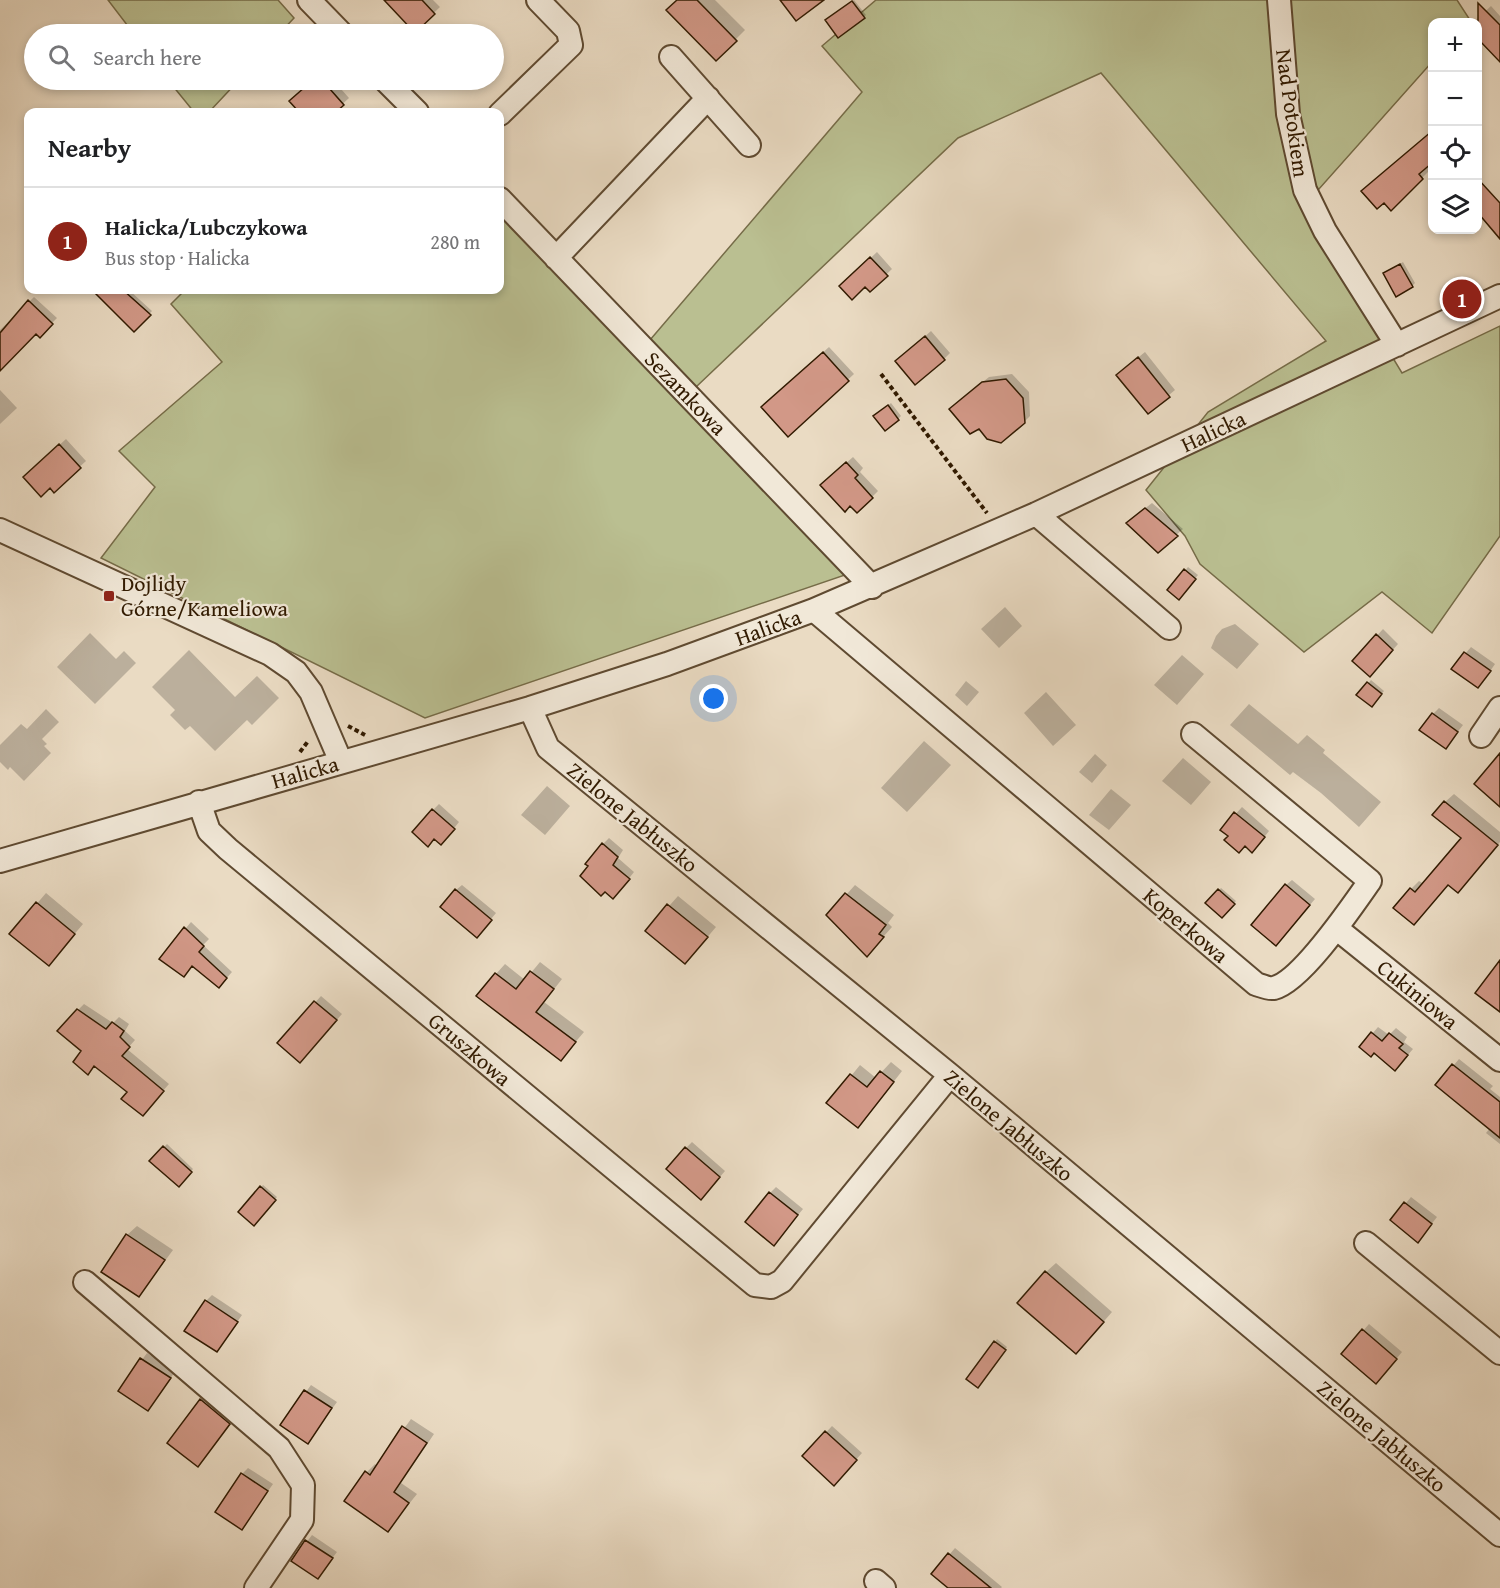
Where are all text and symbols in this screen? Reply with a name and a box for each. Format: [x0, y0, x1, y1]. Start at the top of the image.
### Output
map controls [1428, 18, 1482, 234]
button: + [1428, 18, 1482, 72]
search box [24, 24, 504, 90]
icon: search [45, 41, 78, 74]
text: Search here [93, 41, 202, 73]
street label: Nad Potokiem [1268, 47, 1318, 179]
button: − [1428, 72, 1482, 126]
button: locate [1428, 126, 1482, 180]
text: Nearby [48, 128, 131, 167]
button: layers [1428, 180, 1482, 234]
text: Halicka/Lubczykowa [105, 211, 308, 243]
text: 1 [62, 227, 73, 256]
text: 280 m [430, 227, 480, 256]
text: Bus stop · Halicka [105, 243, 250, 272]
pin: 1 [1442, 276, 1482, 322]
street label: Sezamkowa [638, 344, 735, 443]
street label: Halicka [1175, 402, 1251, 460]
place label: Dojlidy Górne/Kameliowa [121, 567, 289, 624]
marker: Dojlidy Górne/Kameliowa [102, 589, 116, 603]
street label: Halicka [730, 600, 806, 654]
your location [699, 684, 728, 713]
street label: Halicka [268, 747, 343, 797]
street label: Zielone Jabłuszko [561, 754, 705, 880]
street label: Koperkowa [1136, 880, 1236, 971]
street label: Cukiniowa [1371, 951, 1466, 1037]
street label: Gruszkowa [422, 1005, 519, 1094]
street label: Zielone Jabłuszko [937, 1061, 1081, 1189]
street label: Zielone Jabłuszko [1310, 1372, 1454, 1500]

